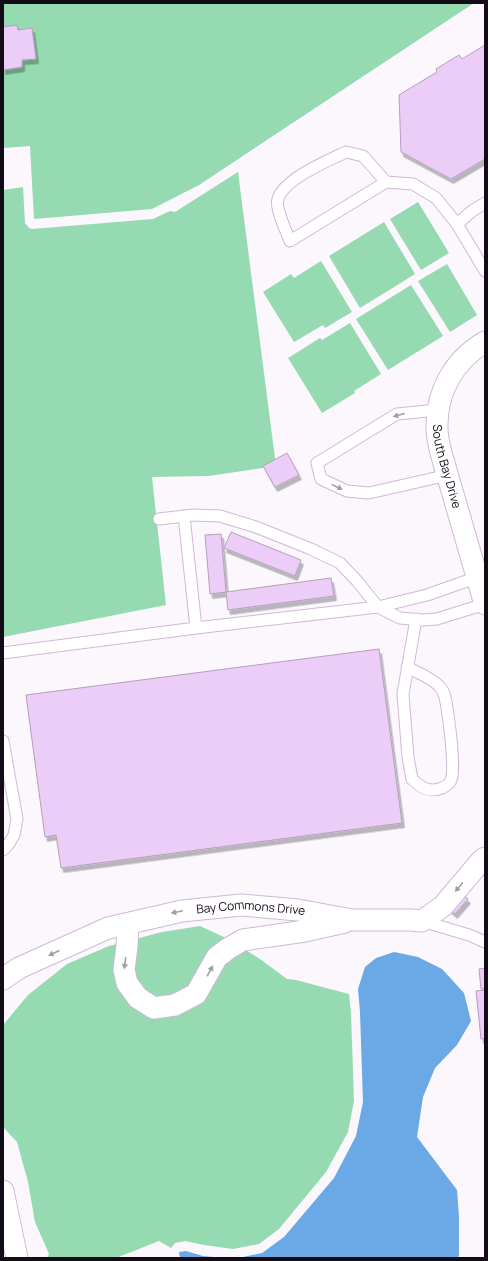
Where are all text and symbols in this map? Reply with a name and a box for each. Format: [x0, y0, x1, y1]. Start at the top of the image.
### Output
one-way arrow [393, 412, 405, 418]
street label: South Bay Drive [429, 424, 466, 510]
one-way arrow [332, 484, 343, 490]
one-way arrow [455, 881, 464, 892]
street label: Bay Commons Drive [195, 896, 307, 919]
one-way arrow [171, 909, 183, 915]
one-way arrow [48, 950, 60, 956]
one-way arrow [122, 957, 128, 969]
one-way arrow [207, 965, 213, 977]

